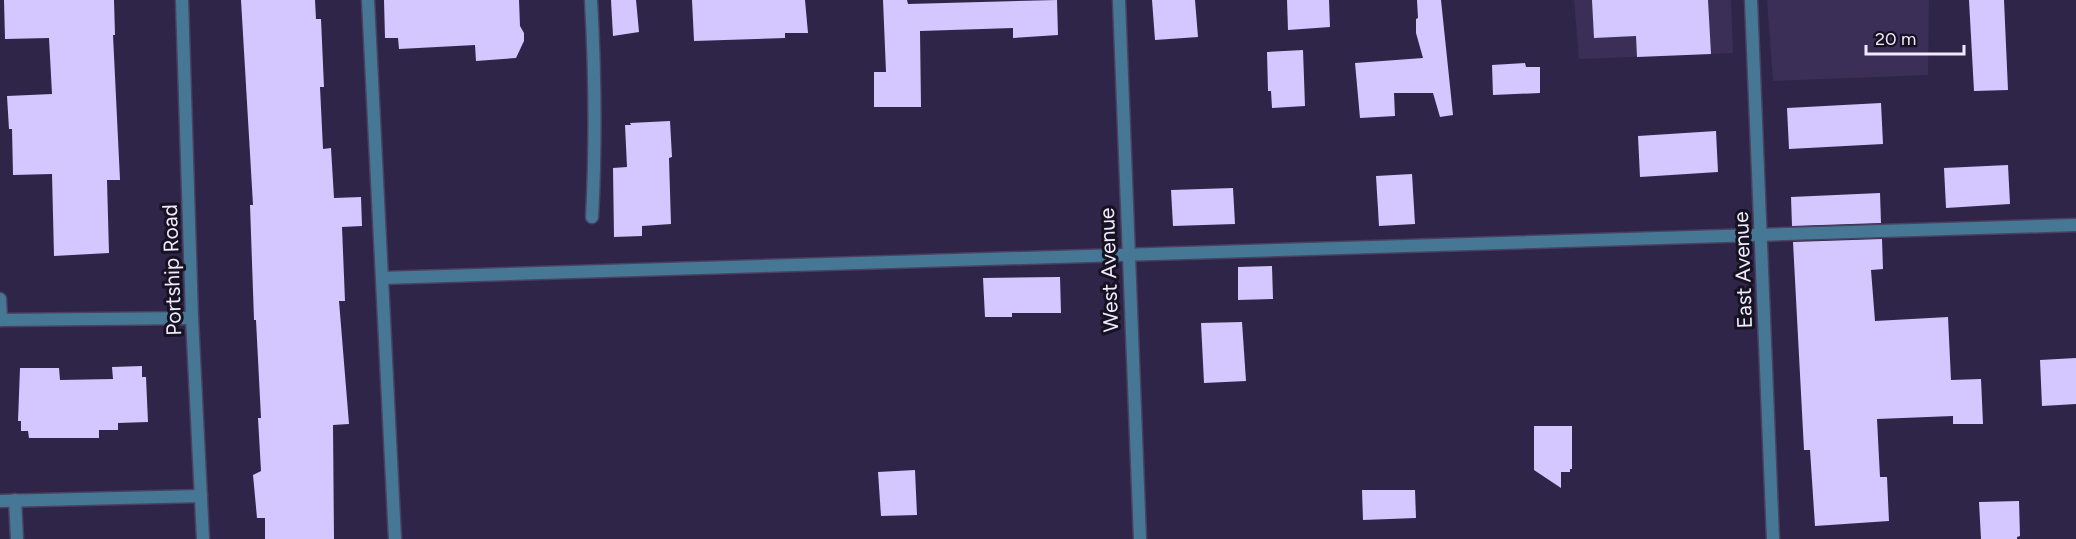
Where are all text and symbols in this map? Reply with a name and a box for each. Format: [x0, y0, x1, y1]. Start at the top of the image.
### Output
scale bar [1866, 18, 1964, 56]
text: 20 m [1875, 28, 1916, 50]
street label: Portship Road [157, 204, 186, 336]
street label: West Avenue [1094, 207, 1123, 333]
street label: East Avenue [1728, 211, 1757, 329]

